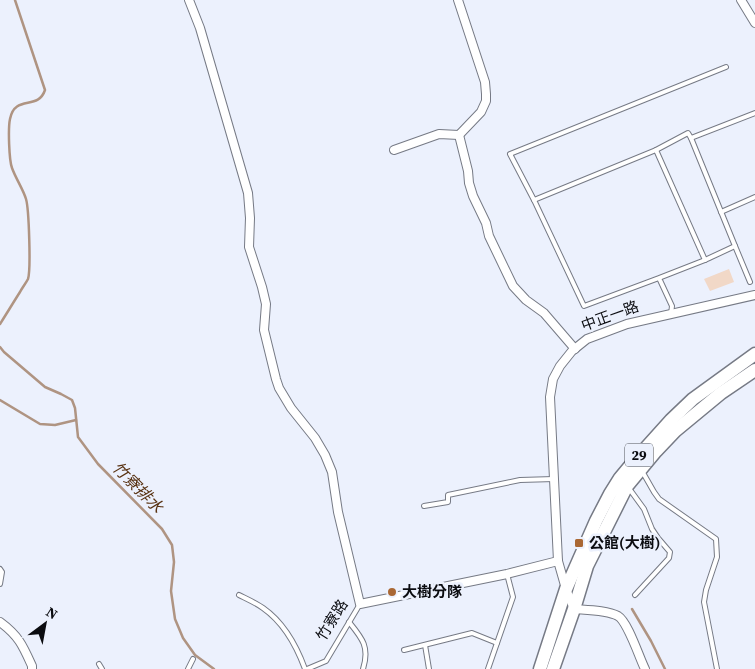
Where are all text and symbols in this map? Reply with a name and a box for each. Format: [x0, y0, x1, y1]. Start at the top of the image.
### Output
street label: 中正一路 [578, 295, 642, 336]
road number: 29 [625, 444, 653, 466]
water label: 竹寮排水 [108, 457, 169, 518]
place label: 公館(大樹) [589, 532, 660, 553]
marker: 公館(大樹) [573, 537, 585, 549]
place label: 大樹分隊 [402, 581, 462, 602]
marker: 大樹分隊 [386, 586, 398, 598]
street label: 竹寮路 [311, 595, 352, 644]
north arrow [20, 599, 70, 649]
text: N [42, 602, 62, 624]

